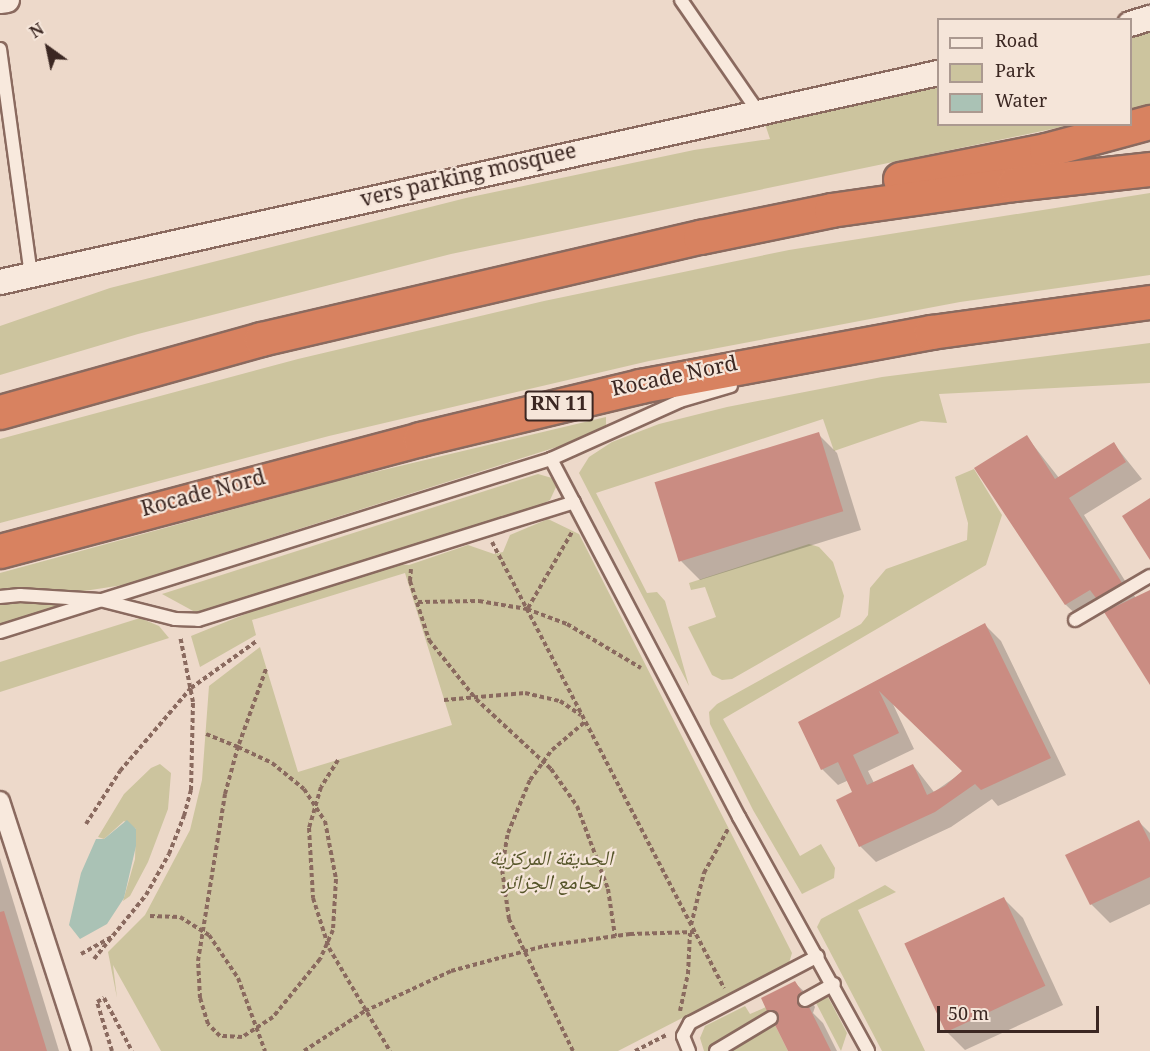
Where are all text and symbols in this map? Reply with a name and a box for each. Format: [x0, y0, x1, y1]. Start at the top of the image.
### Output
north arrow [18, 18, 78, 78]
text: N [25, 18, 51, 47]
legend [937, 18, 1132, 126]
text: Road [995, 28, 1038, 58]
text: Park [995, 58, 1035, 88]
text: Water [995, 88, 1047, 118]
street label: vers parking mosquee [359, 141, 579, 215]
street label: Rocade Nord [610, 353, 740, 405]
road number: RN 11 [524, 389, 594, 423]
street label: Rocade Nord [139, 467, 269, 525]
park label: الحديقة المركزية لجامع الجزائر [489, 848, 613, 898]
scale bar [940, 994, 1102, 1032]
text: 50 m [948, 1001, 989, 1031]

